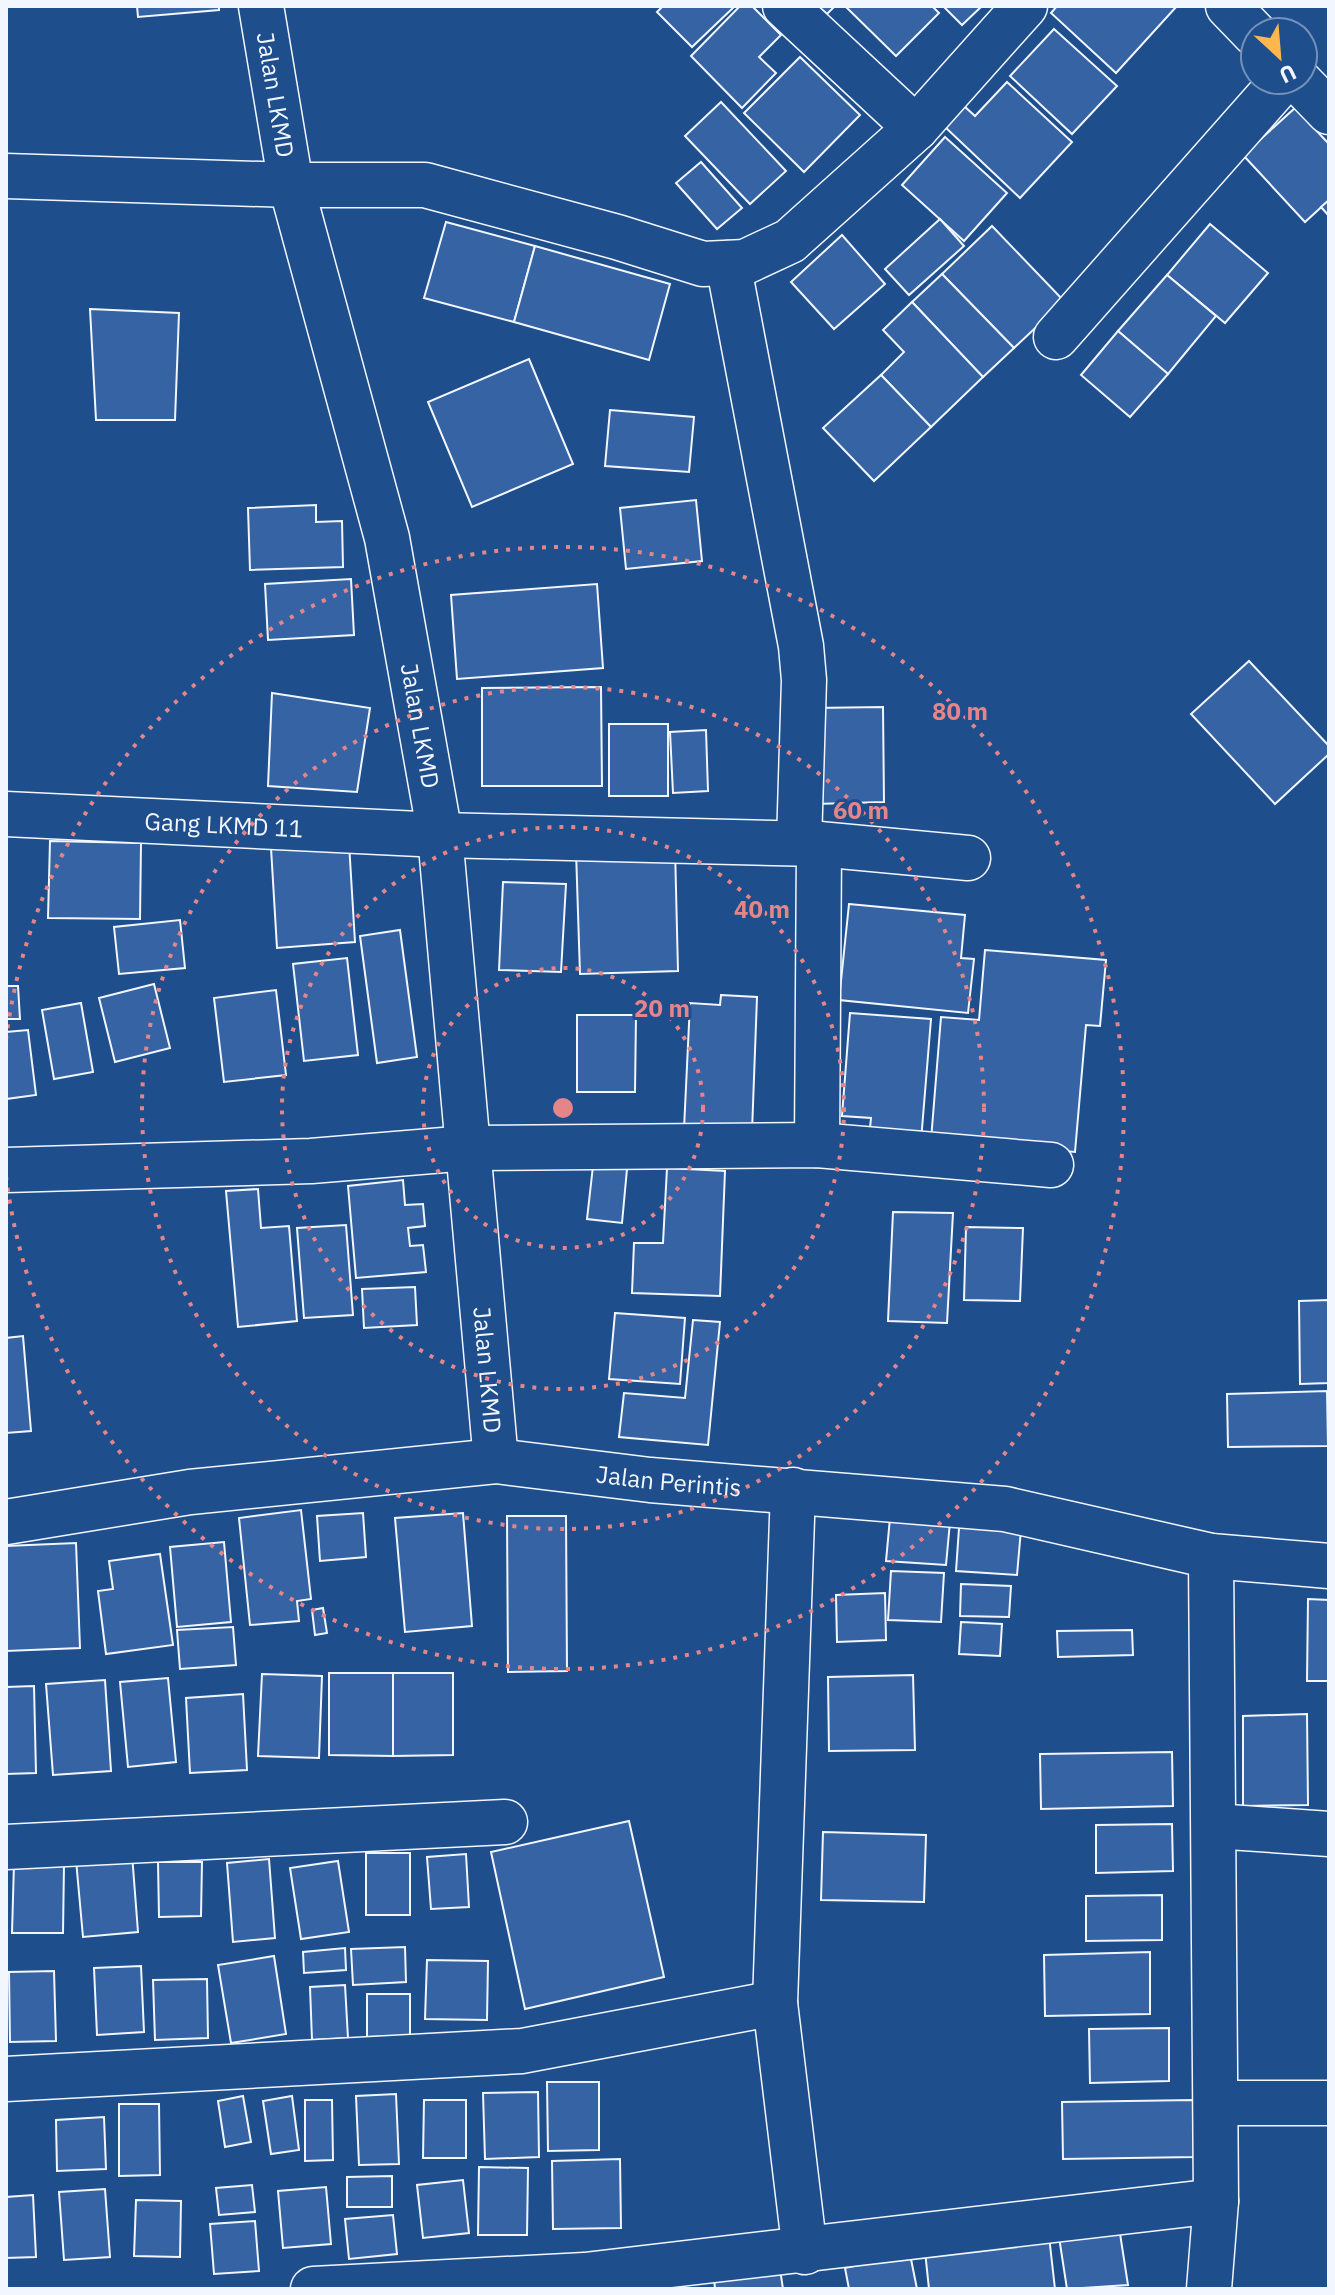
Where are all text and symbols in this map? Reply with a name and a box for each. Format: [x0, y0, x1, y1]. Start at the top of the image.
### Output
north arrow [1239, 16, 1319, 96]
street label: Jalan LKMD [250, 30, 302, 160]
text: U [1275, 58, 1301, 91]
street label: Jalan LKMD [394, 661, 447, 791]
text: 80 m [932, 695, 988, 727]
text: 60 m [833, 794, 889, 826]
street label: Gang LKMD 11 [144, 805, 304, 844]
text: 40 m [734, 893, 790, 925]
text: 20 m [634, 992, 690, 1024]
centre of rings [549, 1094, 577, 1122]
street label: Jalan LKMD [466, 1305, 509, 1434]
street label: Jalan Perintis [594, 1458, 743, 1503]

